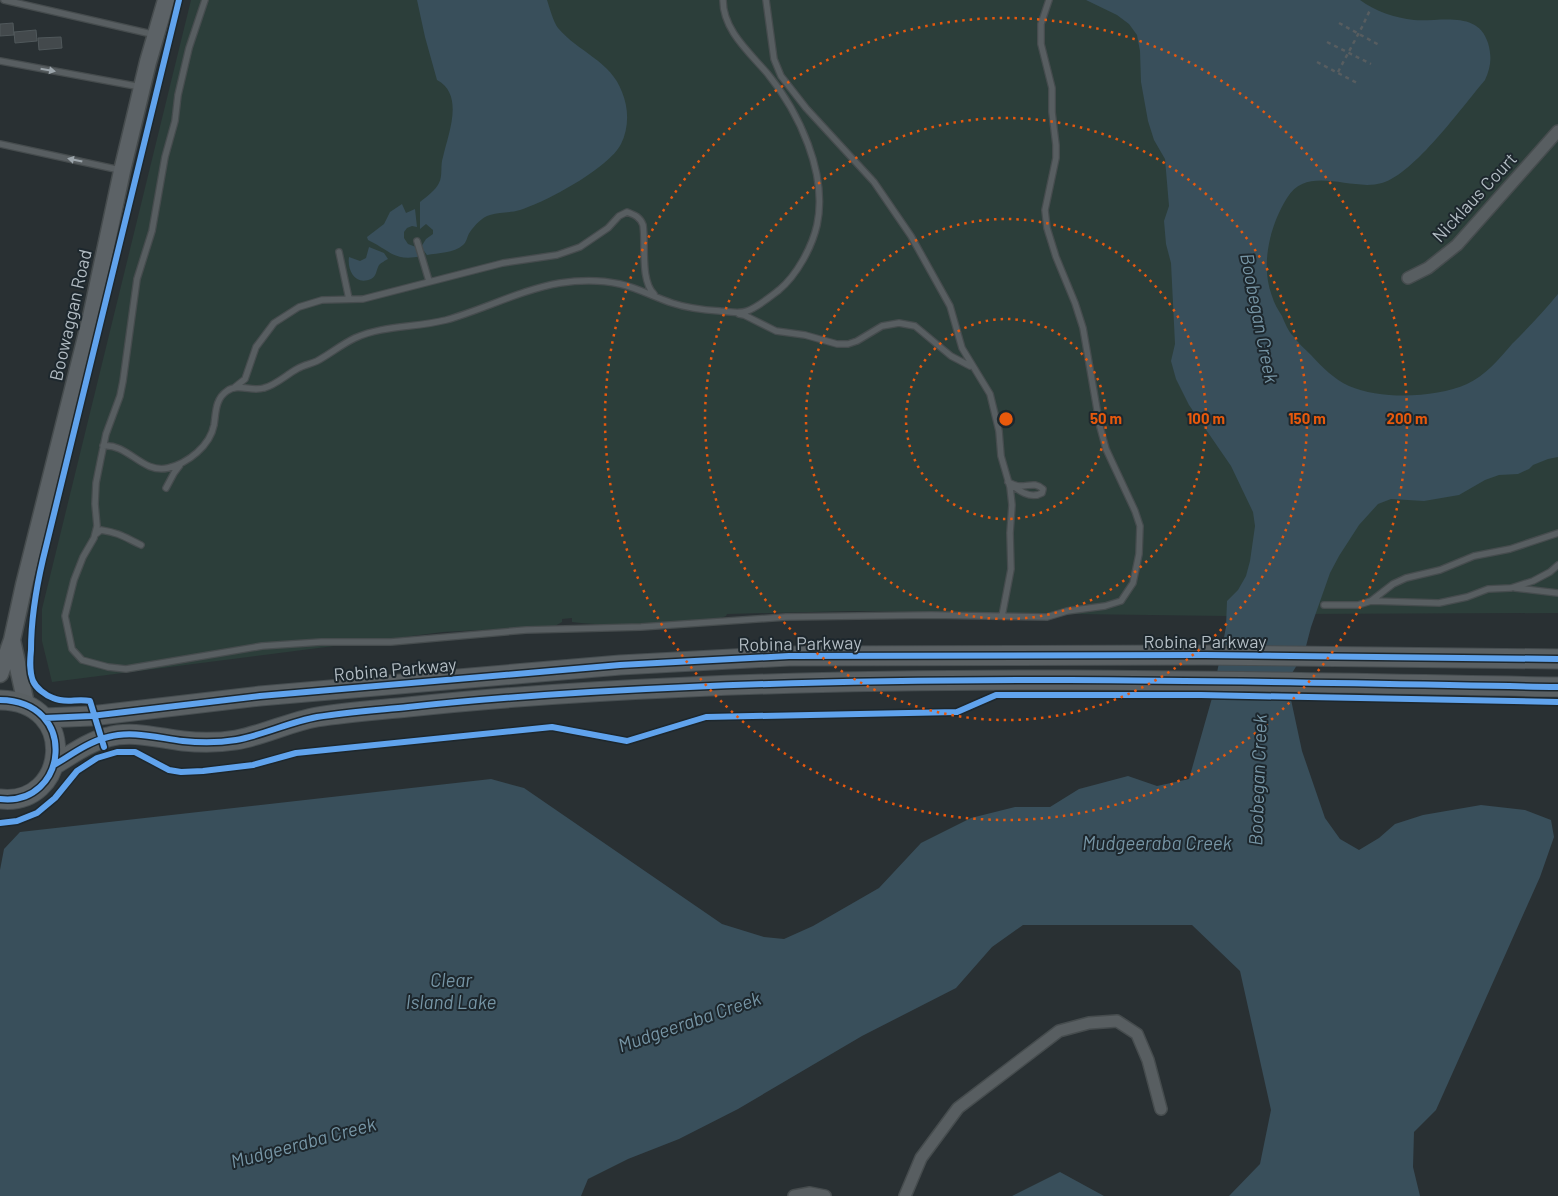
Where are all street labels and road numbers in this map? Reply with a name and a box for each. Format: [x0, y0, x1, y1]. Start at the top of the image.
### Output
street label: Nicklaus Court [1427, 148, 1521, 246]
street label: Boowaggan Road [44, 247, 96, 383]
street label: Robina Parkway [1143, 630, 1267, 652]
street label: Robina Parkway [738, 631, 862, 655]
street label: Robina Parkway [333, 653, 457, 685]

